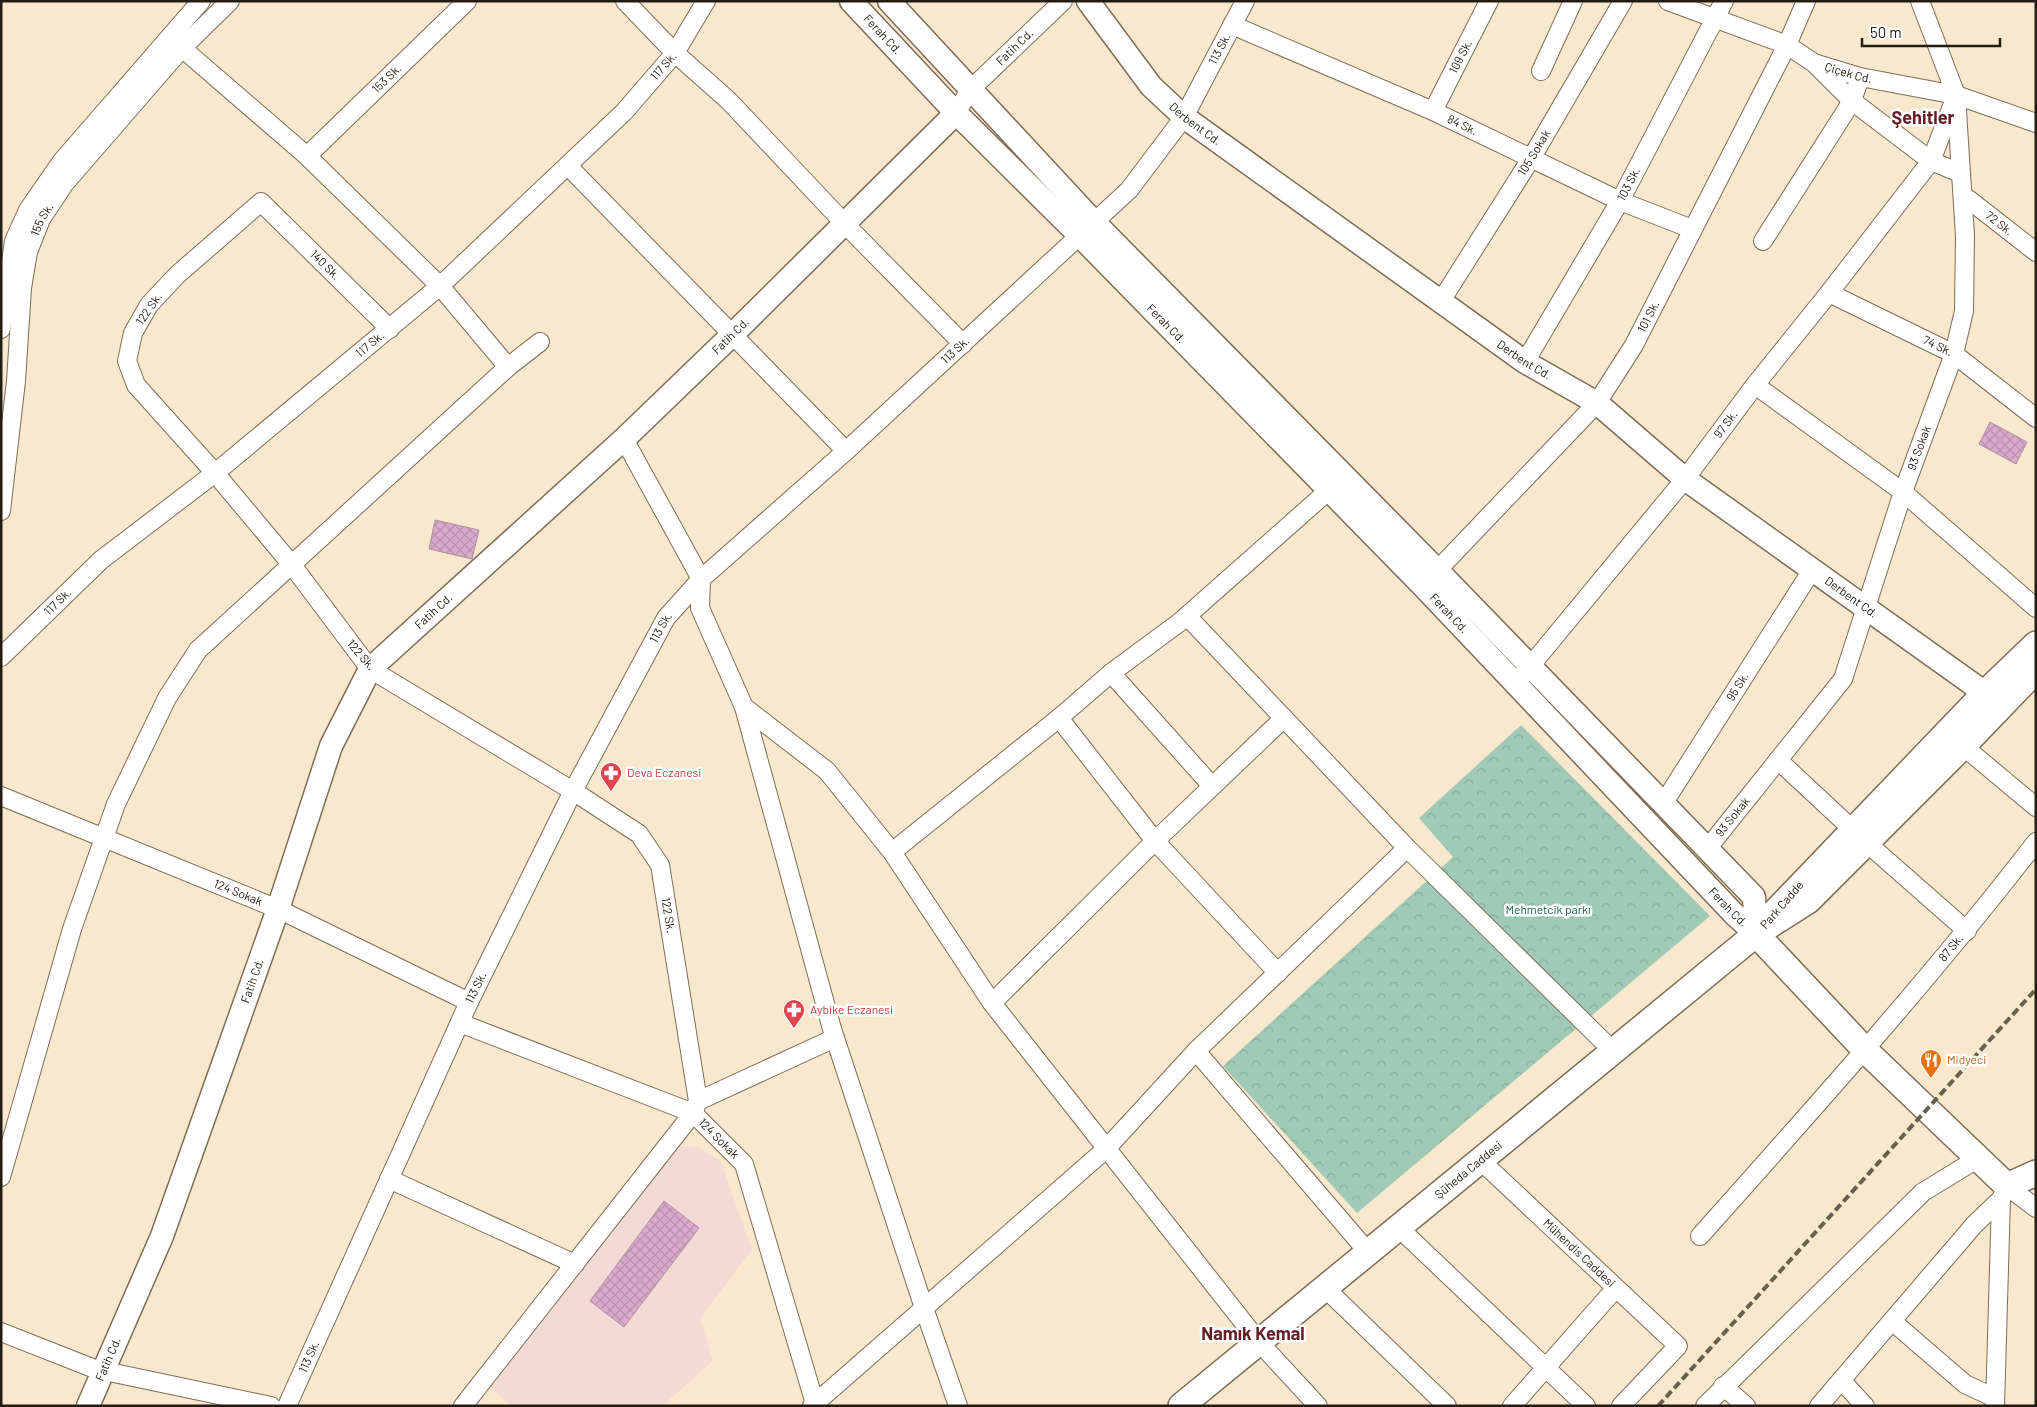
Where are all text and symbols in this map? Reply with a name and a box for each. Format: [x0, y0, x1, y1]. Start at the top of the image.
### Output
street label: Ferah Cd. [861, 11, 905, 57]
scale bar [1862, 15, 2000, 47]
text: 50 m [1870, 23, 1902, 41]
street label: Fatih Cd. [993, 25, 1036, 67]
street label: 113 Sk. [1205, 30, 1233, 66]
street label: 109 Sk. [1445, 37, 1474, 75]
street label: 117 Sk. [647, 49, 679, 83]
street label: Çiçek Cd. [1823, 59, 1873, 85]
street label: 153 Sk. [368, 61, 404, 95]
street label: Derbent Cd. [1167, 99, 1224, 147]
district label: Şehitler [1892, 106, 1955, 128]
street label: 84 Sk. [1445, 111, 1480, 137]
street label: 105 Sokak [1514, 127, 1552, 178]
street label: 103 Sk. [1613, 164, 1642, 203]
street label: 155 Sk. [27, 200, 56, 238]
street label: 72 Sk. [1983, 207, 2016, 238]
street label: 140 Sk. [308, 246, 344, 282]
street label: 122 Sk. [132, 290, 164, 327]
street label: 101 Sk. [1634, 298, 1661, 334]
street label: Ferah Cd. [1144, 301, 1189, 346]
street label: Fatih Cd. [709, 314, 751, 356]
street label: 117 Sk. [352, 328, 386, 359]
street label: 74 Sk. [1921, 332, 1955, 358]
street label: 113 Sk. [937, 333, 971, 366]
street label: Derbent Cd. [1495, 336, 1554, 381]
street label: 97 Sk. [1710, 407, 1740, 440]
street label: 93 Sokak [1904, 423, 1933, 472]
street label: Derbent Cd. [1822, 573, 1881, 620]
street label: 117 Sk. [40, 585, 74, 618]
street label: Fatih Cd. [411, 590, 455, 631]
street label: Ferah Cd. [1428, 590, 1472, 635]
street label: 113 Sk. [646, 608, 674, 645]
street label: 122 Sk. [345, 636, 379, 672]
street label: 95 Sk. [1723, 669, 1751, 703]
pharmacy icon: Deva Eczanesi [599, 761, 623, 792]
place label: Deva Eczanesi [627, 765, 701, 779]
street label: 93 Sokak [1712, 794, 1752, 839]
street label: 124 Sokak [212, 876, 265, 908]
street label: Park Cadde [1757, 878, 1806, 931]
street label: Ferah Cd. [1706, 884, 1751, 929]
street label: 122 Sk. [659, 896, 679, 934]
park label: Mehmetcik parkı [1505, 902, 1591, 916]
street label: 87 Sk. [1935, 931, 1965, 964]
street label: Fatih Cd. [237, 957, 266, 1005]
street label: 113 Sk. [461, 969, 489, 1005]
pharmacy icon: Aybike Eczanesi [782, 998, 806, 1029]
place label: Aybike Eczanesi [810, 1002, 893, 1016]
restaurant icon: Midyeci [1919, 1048, 1943, 1079]
place label: Midyeci [1947, 1052, 1986, 1066]
street label: 124 Sokak [696, 1115, 742, 1161]
street label: Şüheda Caddesi [1431, 1137, 1504, 1201]
street label: Mühendis Caddesi [1541, 1215, 1619, 1290]
district label: Namık Kemal [1201, 1322, 1305, 1344]
street label: Fatih Cd. [92, 1335, 123, 1383]
street label: 113 Sk. [295, 1338, 322, 1374]

